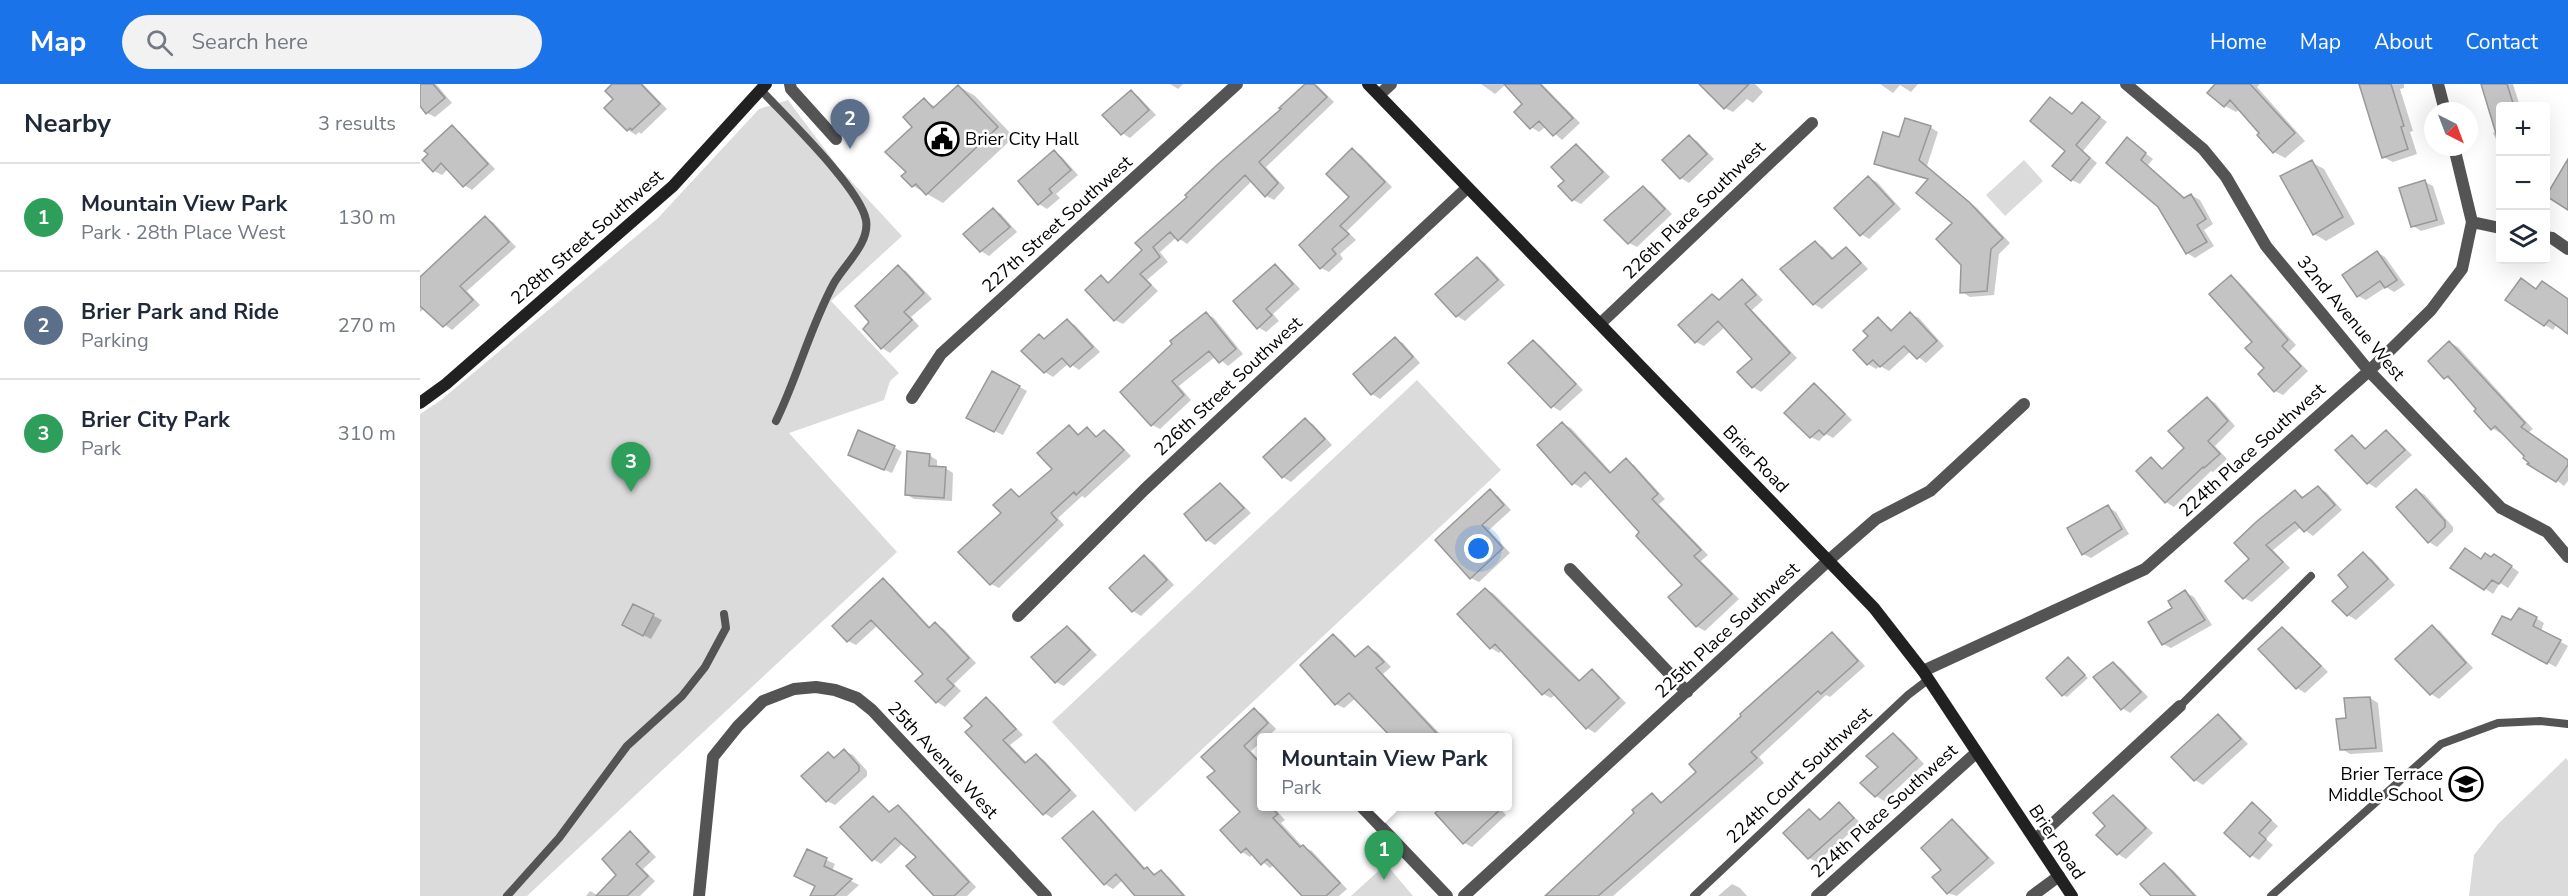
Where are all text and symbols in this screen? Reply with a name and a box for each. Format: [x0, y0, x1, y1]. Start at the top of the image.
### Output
search box [122, 15, 542, 69]
text: Map [30, 23, 86, 61]
icon: search [143, 26, 176, 59]
text: Search here [191, 27, 308, 57]
text: Home [2210, 28, 2267, 56]
text: Map [2300, 28, 2341, 56]
text: About [2374, 28, 2432, 56]
text: Contact [2465, 28, 2538, 56]
pin: 2 [830, 100, 870, 149]
north arrow [2424, 102, 2478, 156]
map controls [2496, 102, 2550, 264]
button: + [2496, 102, 2550, 156]
text: Nearby [24, 106, 111, 141]
text: 3 results [318, 110, 396, 137]
public building icon: Brier City Hall [924, 121, 960, 157]
place label: Brier City Hall [965, 127, 1080, 151]
street label: 226th Place Southwest [1618, 135, 1771, 284]
street label: 227th Street Southwest [977, 150, 1138, 298]
button: − [2496, 156, 2550, 210]
street label: 228th Street Southwest [506, 164, 669, 310]
text: Mountain View Park [81, 189, 287, 219]
text: 1 [38, 204, 50, 231]
text: 130 m [338, 204, 396, 231]
button: layers [2496, 210, 2550, 264]
text: Park · 28th Place West [81, 219, 285, 246]
street label: 32nd Avenue West [2292, 251, 2411, 386]
text: Brier Park and Ride [81, 297, 279, 327]
street label: 226th Street Southwest [1149, 310, 1308, 461]
text: 2 [38, 312, 50, 339]
text: 270 m [338, 312, 396, 339]
text: Parking [81, 327, 149, 354]
street label: 224th Place Southwest [2174, 377, 2331, 522]
text: Brier City Park [81, 405, 230, 435]
text: 3 [38, 420, 50, 447]
text: 310 m [338, 420, 396, 447]
street label: Brier Road [1718, 420, 1794, 498]
text: Park [81, 435, 121, 462]
pin: 3 [612, 442, 650, 492]
your location [1464, 534, 1493, 563]
street label: 225th Place Southwest [1650, 556, 1805, 703]
street label: 25th Avenue West [882, 696, 1004, 824]
street label: 224th Court Southwest [1721, 701, 1877, 849]
popup [1257, 733, 1512, 811]
street label: 224th Place Southwest [1806, 738, 1963, 883]
text: Mountain View Park [1281, 744, 1488, 774]
place label: Brier Terrace Middle School [2328, 762, 2444, 807]
school or university icon: Brier Terrace Middle School [2448, 766, 2484, 802]
text: Park [1281, 774, 1321, 801]
street label: Brier Road [2023, 800, 2091, 884]
pin: 1 [1364, 830, 1404, 880]

